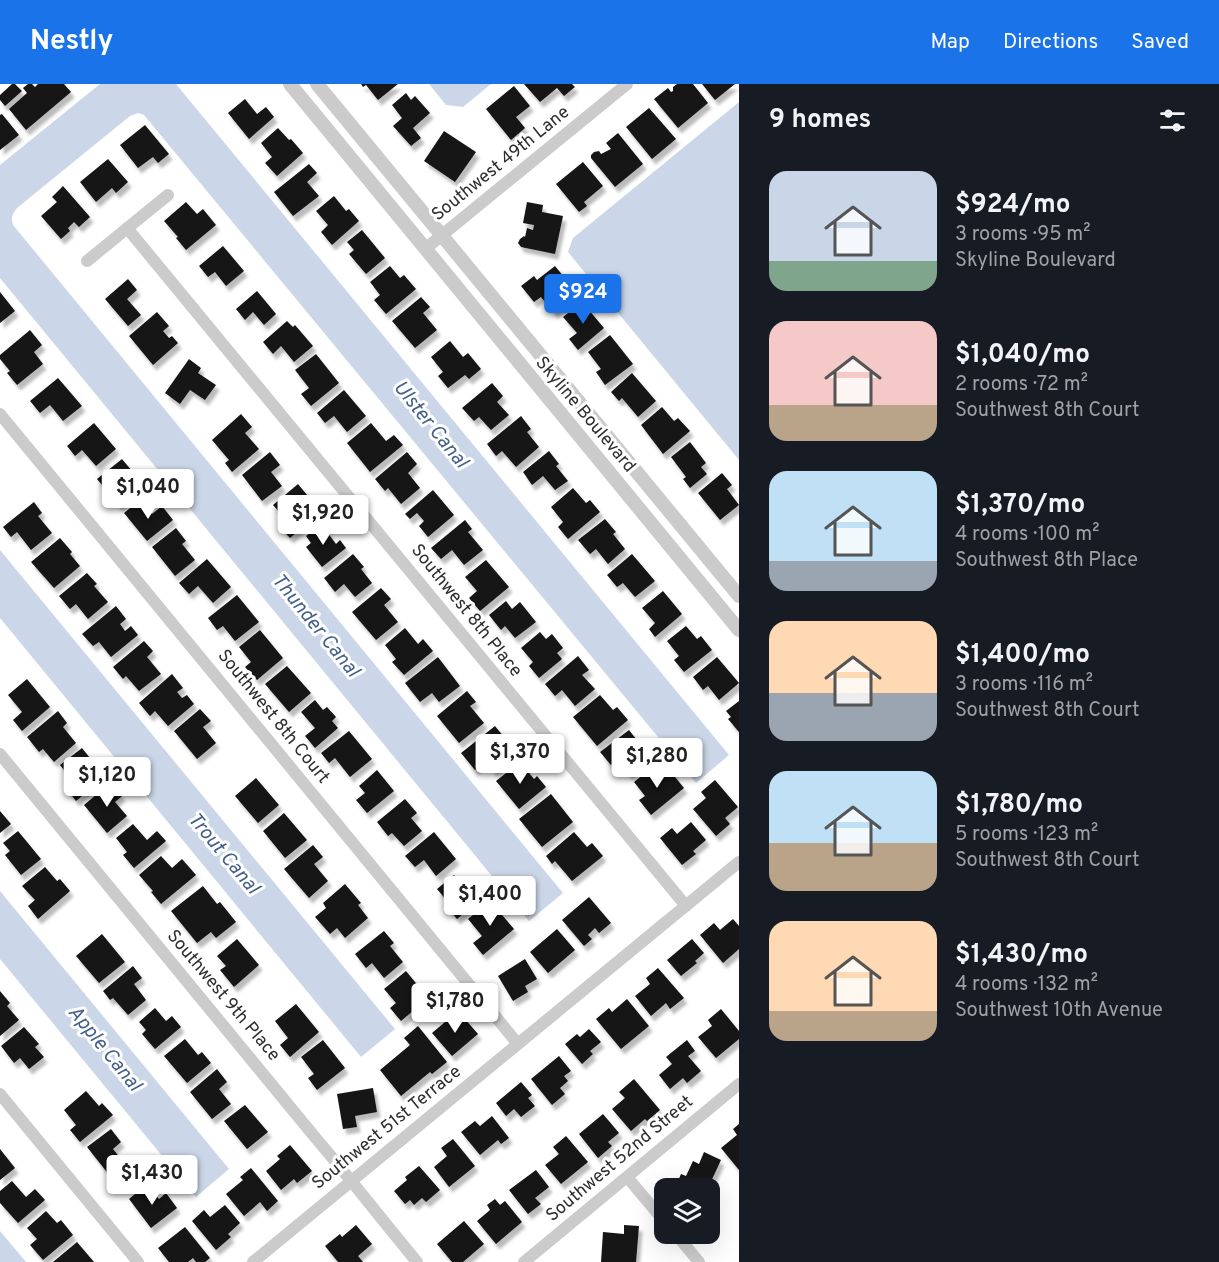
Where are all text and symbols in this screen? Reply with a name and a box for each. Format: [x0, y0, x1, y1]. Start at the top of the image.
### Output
text: Nestly [30, 24, 113, 60]
text: Map [930, 29, 970, 56]
text: Directions [1003, 29, 1098, 56]
text: Saved [1131, 29, 1189, 56]
street label: Southwest 49th Lane [427, 101, 575, 227]
text: 9 homes [769, 104, 871, 137]
icon: filters [1156, 104, 1189, 137]
text: $924/mo [955, 189, 1071, 222]
icon: home [817, 195, 889, 267]
text: 3 rooms · 95 m² [955, 222, 1091, 248]
text: Skyline Boulevard [955, 248, 1116, 274]
pin: $924 [547, 274, 619, 325]
text: $924 [558, 280, 608, 306]
text: $1,040/mo [955, 339, 1090, 372]
icon: home [817, 345, 889, 417]
street label: Skyline Boulevard [530, 352, 640, 478]
text: 2 rooms · 72 m² [955, 372, 1088, 398]
water label: Ulster Canal [387, 376, 474, 475]
text: Southwest 8th Court [955, 398, 1140, 424]
pin: $1,040 [99, 469, 197, 520]
text: $1,040 [116, 475, 180, 501]
text: $1,370/mo [955, 489, 1085, 522]
pin: $1,920 [274, 495, 372, 546]
icon: home [817, 495, 889, 567]
text: $1,920 [292, 501, 354, 527]
text: 4 rooms · 100 m² [955, 522, 1100, 548]
street label: Southwest 8th Place [405, 540, 527, 682]
text: Southwest 8th Place [955, 548, 1138, 574]
water label: Thunder Canal [265, 569, 365, 684]
text: $1,400/mo [955, 639, 1090, 672]
street label: Southwest 8th Court [212, 645, 334, 789]
icon: home [817, 645, 889, 717]
text: 3 rooms · 116 m² [955, 672, 1093, 698]
text: Southwest 8th Court [955, 698, 1140, 724]
pin: $1,370 [471, 734, 569, 785]
pin: $1,280 [608, 738, 706, 789]
text: $1,370 [490, 740, 550, 766]
text: $1,280 [626, 744, 688, 770]
pin: $1,120 [58, 757, 156, 808]
text: $1,120 [78, 763, 136, 789]
text: $1,780/mo [955, 789, 1083, 822]
icon: home [817, 795, 889, 867]
water label: Trout Canal [181, 808, 265, 901]
text: 5 rooms · 123 m² [955, 822, 1098, 848]
text: Southwest 8th Court [955, 848, 1140, 874]
pin: $1,400 [441, 876, 539, 927]
text: $1,400 [458, 882, 522, 908]
street label: Southwest 9th Place [161, 926, 285, 1066]
text: $1,430/mo [955, 939, 1088, 972]
icon: home [817, 945, 889, 1017]
text: 4 rooms · 132 m² [955, 972, 1098, 998]
pin: $1,780 [406, 983, 504, 1034]
text: $1,780 [425, 989, 485, 1015]
text: Southwest 10th Avenue [955, 998, 1163, 1024]
water label: Apple Canal [61, 1001, 147, 1098]
street label: Southwest 51st Terrace [308, 1061, 466, 1195]
street label: Southwest 52nd Street [542, 1091, 698, 1227]
pin: $1,430 [103, 1155, 201, 1206]
text: $1,430 [121, 1161, 183, 1187]
map controls [654, 1178, 720, 1244]
button: layers [654, 1178, 720, 1244]

